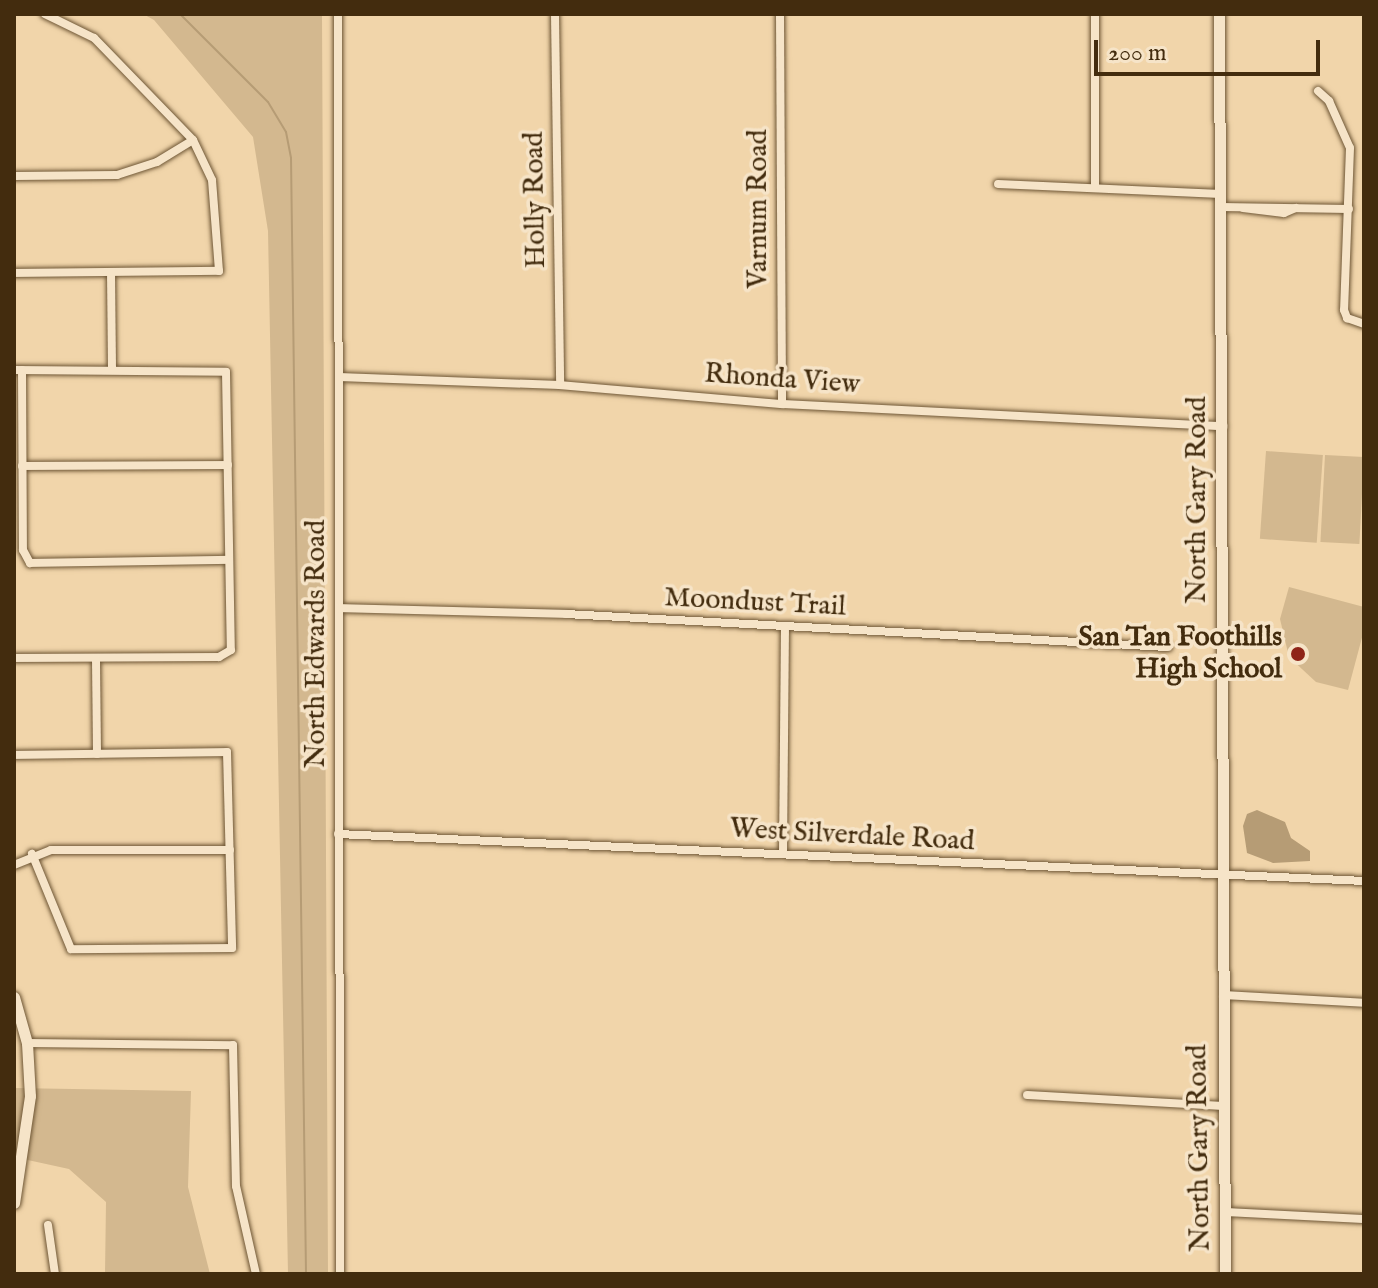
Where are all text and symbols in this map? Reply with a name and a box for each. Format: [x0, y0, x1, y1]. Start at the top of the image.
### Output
scale bar [1098, 24, 1324, 74]
text: 200 m [1108, 38, 1167, 69]
street label: Varnum Road [742, 129, 776, 289]
street label: Holly Road [518, 131, 554, 269]
street label: Rhonda View [703, 358, 861, 402]
street label: North Gary Road [1181, 396, 1215, 604]
street label: North Edwards Road [300, 520, 334, 768]
street label: Moondust Trail [663, 581, 847, 625]
place label: San Tan Foothills High School [1078, 621, 1282, 687]
marker: San Tan Foothills High School [1289, 645, 1307, 663]
street label: West Silverdale Road [729, 813, 975, 859]
street label: North Gary Road [1181, 1044, 1219, 1252]

